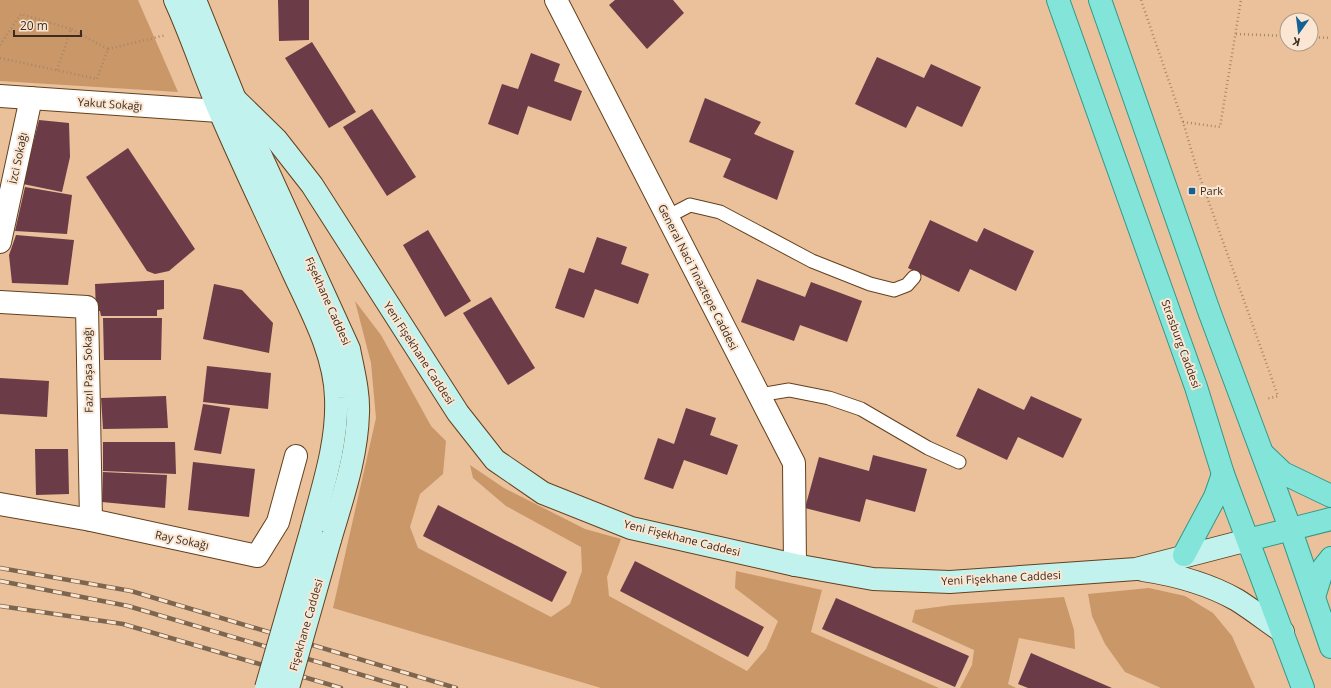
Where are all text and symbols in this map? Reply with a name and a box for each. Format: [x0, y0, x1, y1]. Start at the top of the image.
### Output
scale bar [14, 12, 81, 38]
north arrow [1279, 12, 1319, 52]
text: 20 m [20, 17, 48, 34]
text: K [1290, 34, 1302, 50]
street label: Yakut Sokağı [77, 94, 143, 113]
street label: İzci Sokağı [5, 131, 30, 185]
place label: Park [1200, 183, 1223, 198]
marker: Park [1187, 186, 1197, 196]
street label: General Naci Tınaztepe Caddesi [655, 201, 742, 352]
street label: Fişekhane Caddesi [302, 254, 355, 347]
street label: Strasburg Caddesi [1158, 297, 1204, 390]
street label: Yeni Fişekhane Caddesi [381, 298, 458, 407]
street label: Fazıl Paşa Sokağı [79, 327, 96, 413]
street label: Yeni Fişekhane Caddesi [622, 516, 742, 559]
street label: Ray Sokağı [154, 527, 210, 553]
street label: Yeni Fişekhane Caddesi [941, 567, 1061, 588]
street label: Fişekhane Caddesi [285, 577, 326, 673]

